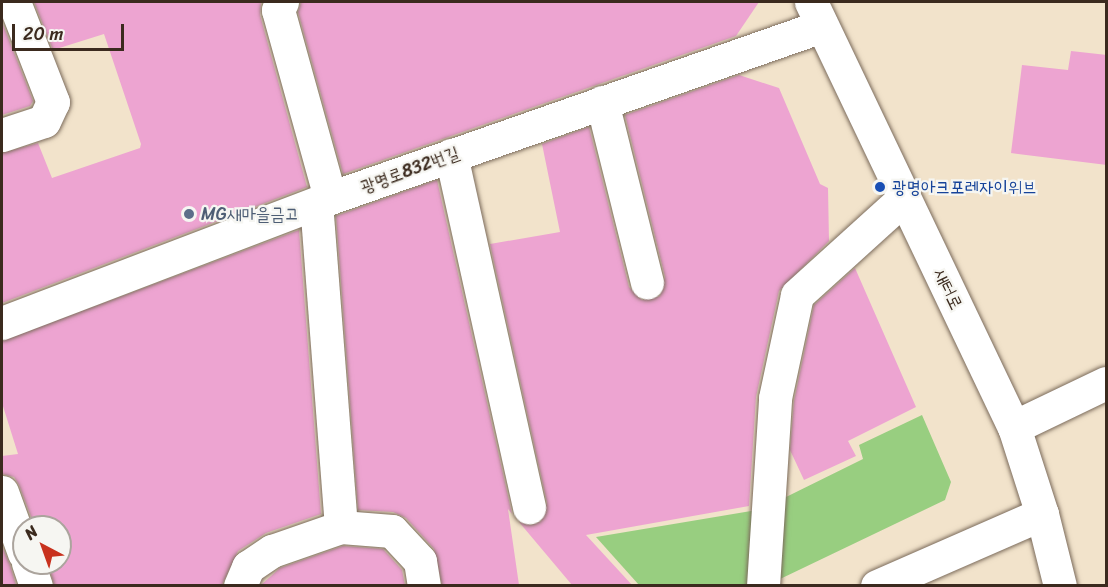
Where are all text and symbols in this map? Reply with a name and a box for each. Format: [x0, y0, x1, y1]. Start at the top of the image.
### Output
scale bar [15, 12, 128, 50]
text: 20 m [23, 18, 63, 50]
street label: 광명로832번길 [358, 142, 462, 198]
place label: 광명아크포레자이위브 [892, 176, 1037, 198]
marker: 광명아크포레자이위브 [873, 180, 887, 194]
place label: MG새마을금고 [201, 203, 299, 225]
marker: MG새마을금고 [182, 207, 196, 221]
street label: 새터로 [929, 265, 967, 313]
north arrow [12, 515, 72, 575]
text: N [17, 518, 45, 547]

